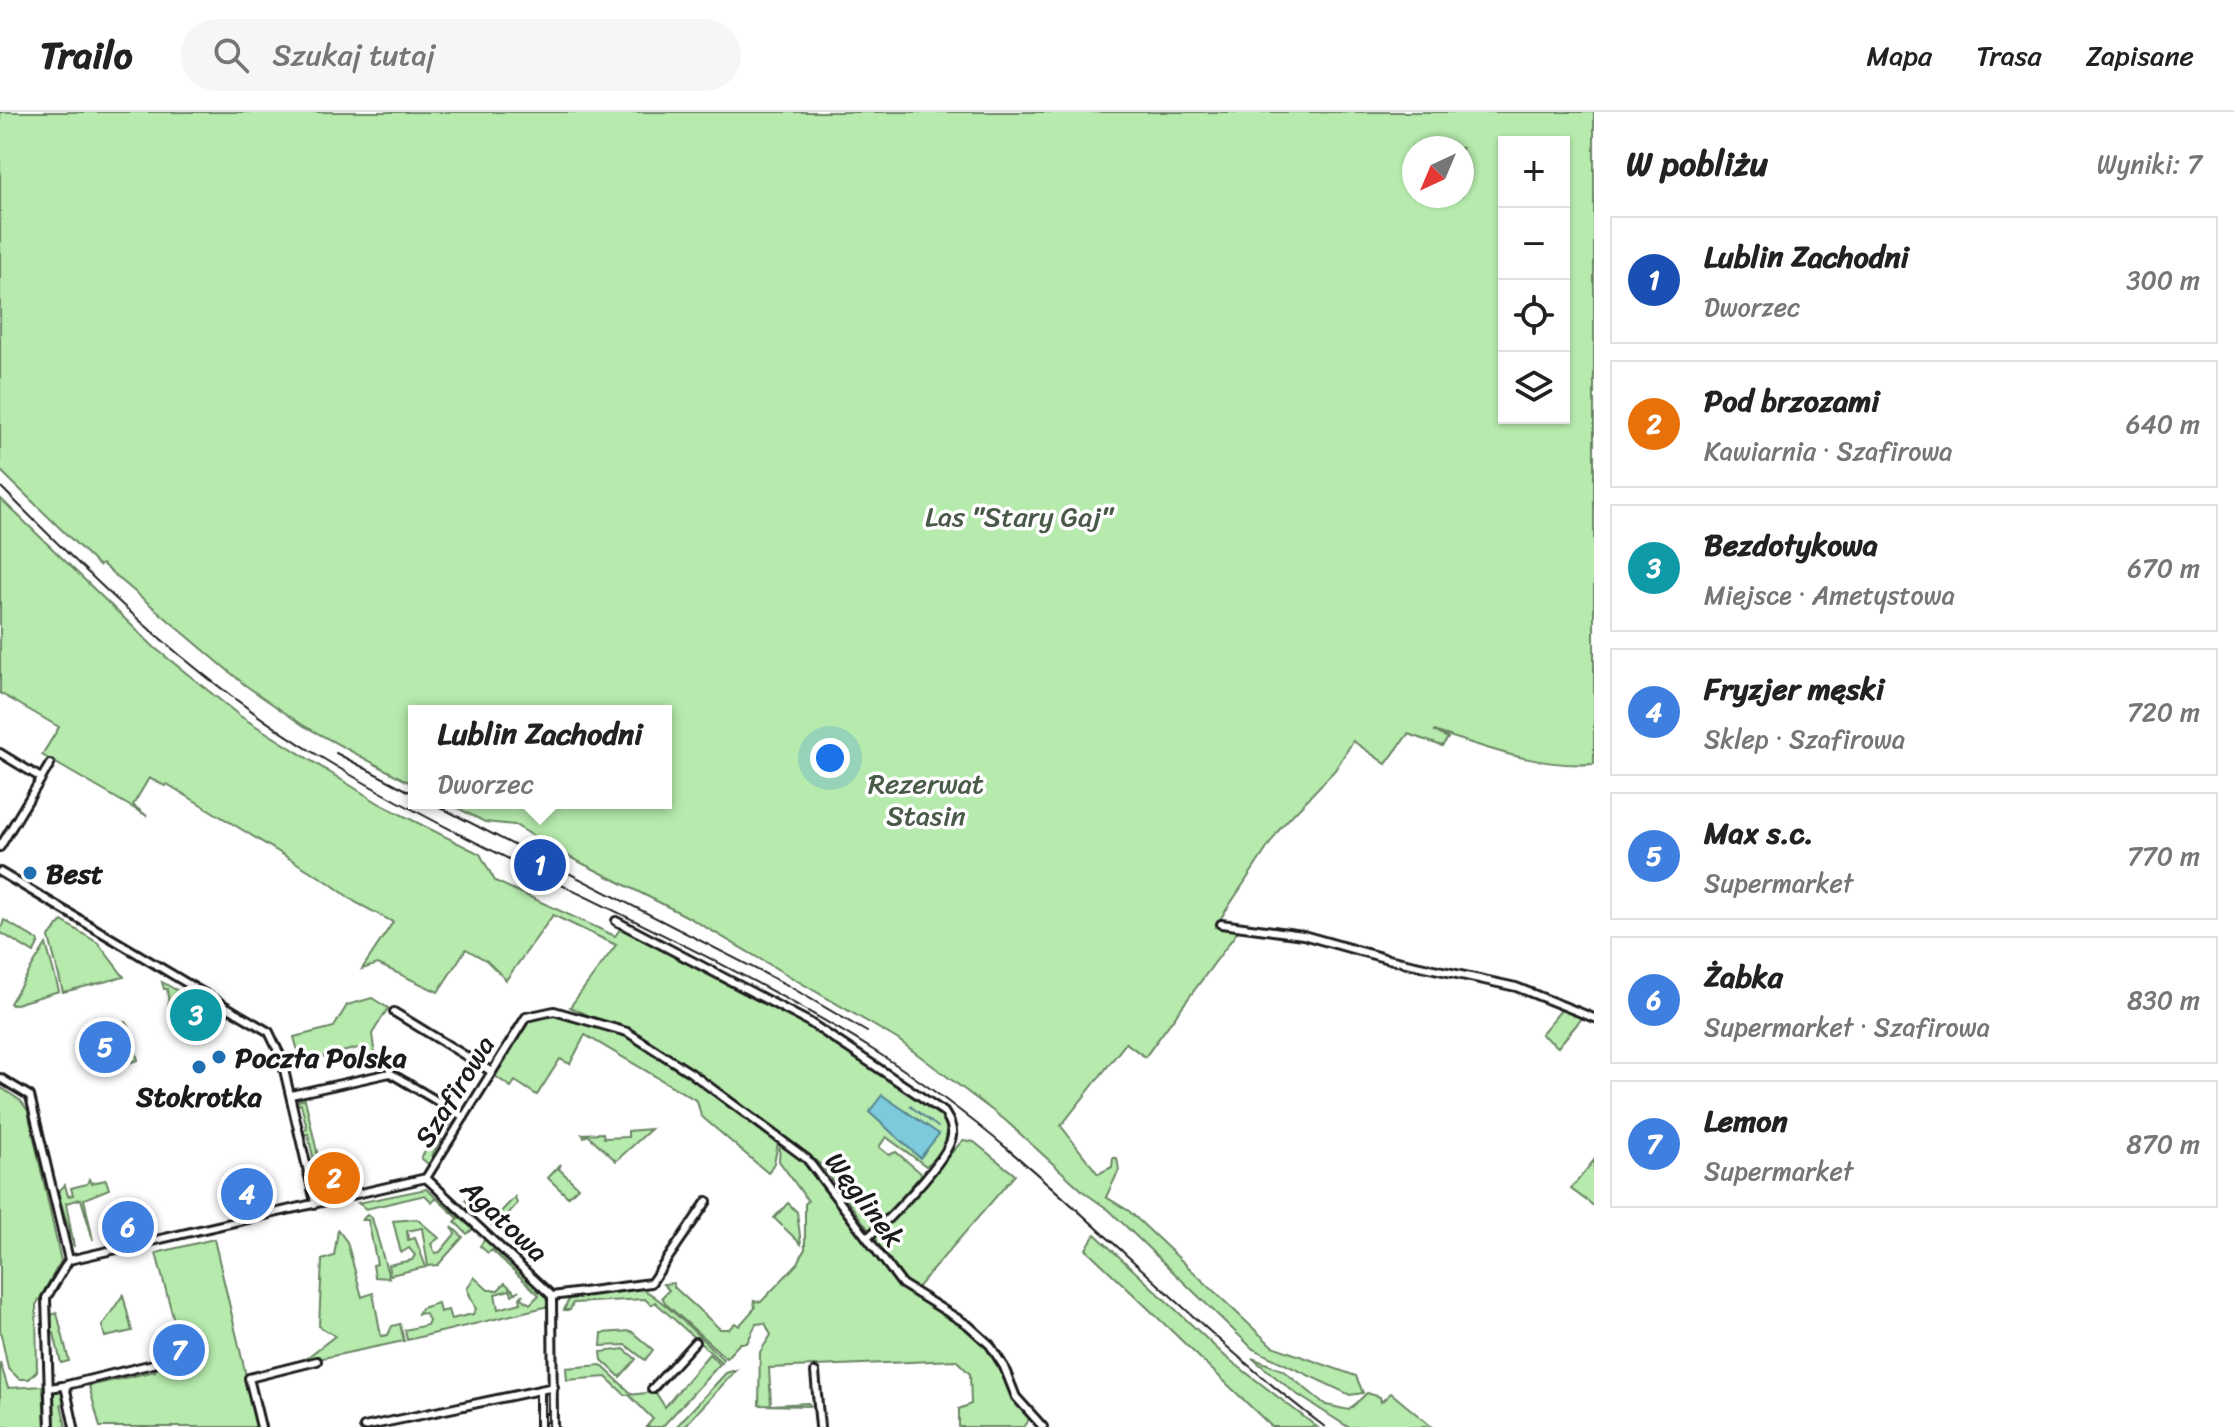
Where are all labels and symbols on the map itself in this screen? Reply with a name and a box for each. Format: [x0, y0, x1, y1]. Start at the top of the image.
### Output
north arrow [1402, 136, 1474, 208]
park label: Las "Stary Gaj" [925, 492, 1114, 541]
your location [810, 738, 850, 778]
park label: Rezerwat Stasin [868, 759, 984, 840]
pin: 1 [514, 835, 566, 895]
place label: Best [46, 849, 104, 898]
marker: Best [21, 864, 39, 882]
pin: 3 [170, 985, 222, 1045]
pin: 5 [79, 1017, 131, 1077]
street label: Szafirowa [401, 1025, 508, 1157]
place label: Poczta Polska [235, 1033, 407, 1082]
marker: Poczta Polska [210, 1048, 228, 1066]
marker: Stokrotka [190, 1058, 208, 1076]
place label: Stokrotka [135, 1072, 263, 1121]
street label: Węglinek [812, 1141, 917, 1258]
pin: 2 [308, 1148, 360, 1208]
pin: 4 [221, 1164, 273, 1224]
street label: Agatowa [448, 1165, 560, 1275]
pin: 6 [102, 1197, 154, 1257]
pin: 7 [153, 1320, 205, 1380]

